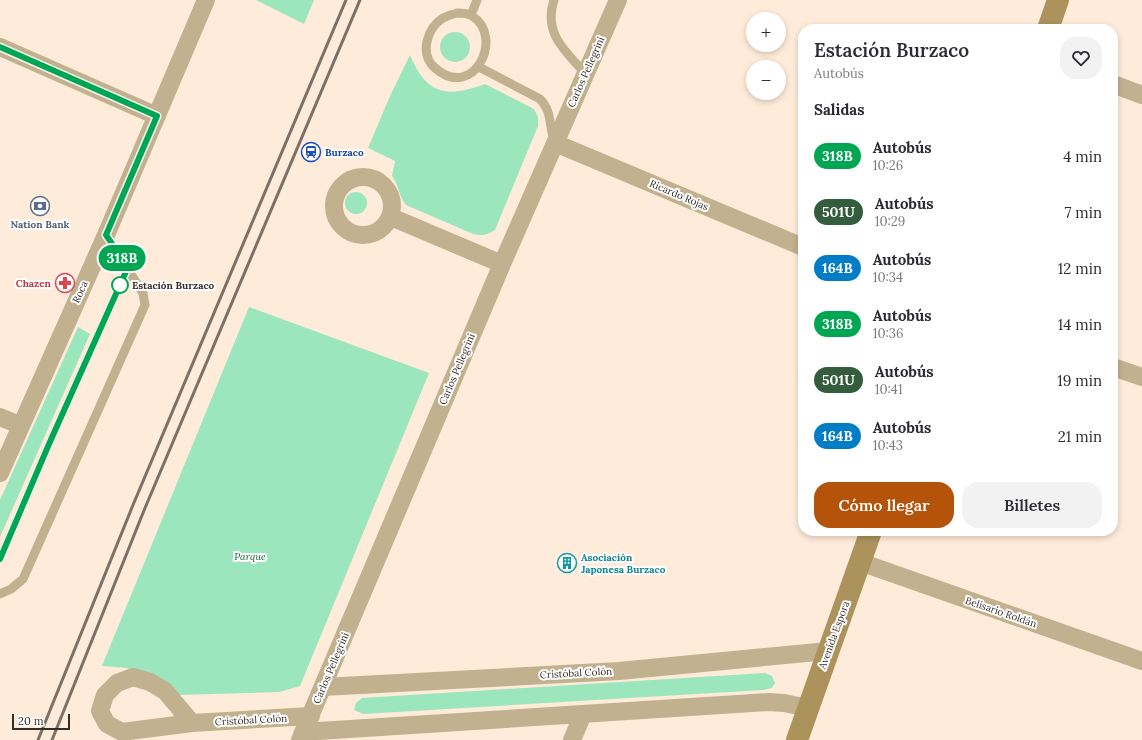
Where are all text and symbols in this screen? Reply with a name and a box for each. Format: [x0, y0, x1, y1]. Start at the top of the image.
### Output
map controls [746, 12, 786, 100]
button: + [746, 12, 786, 52]
street label: Carlos Pellegrini [565, 34, 607, 109]
button: heart [1060, 37, 1102, 79]
text: Estación Burzaco [814, 38, 969, 62]
button: − [746, 60, 786, 100]
text: Autobús [814, 65, 864, 82]
text: Salidas [814, 100, 865, 119]
text: Autobús [873, 138, 931, 157]
station icon: Burzaco [300, 141, 322, 163]
place label: Burzaco [325, 146, 364, 159]
text: 318B [822, 147, 853, 165]
text: 4 min [1063, 147, 1102, 166]
text: 10:26 [873, 157, 903, 174]
street label: Ricardo Rojas [648, 177, 711, 213]
text: Autobús [875, 194, 933, 213]
bank icon: Nation Bank [29, 195, 51, 217]
text: 501U [822, 203, 855, 221]
text: 7 min [1064, 203, 1102, 222]
text: 10:29 [875, 213, 905, 230]
place label: Nation Bank [11, 218, 70, 231]
line badge: 318B [94, 245, 150, 271]
text: 318B [107, 249, 137, 267]
text: Autobús [873, 250, 931, 269]
text: 164B [822, 259, 853, 277]
text: 12 min [1058, 259, 1102, 278]
text: 10:34 [873, 269, 903, 286]
pharmacy icon: Chazen [54, 272, 76, 294]
marker: Estación Burzaco [111, 276, 129, 294]
place label: Chazen [16, 277, 52, 290]
street label: Roca [69, 279, 91, 305]
place label: Estación Burzaco [132, 279, 215, 292]
text: Autobús [873, 306, 931, 325]
text: 318B [822, 315, 853, 333]
text: 14 min [1058, 315, 1102, 334]
text: 10:36 [873, 325, 904, 342]
street label: Carlos Pellegrini [436, 331, 478, 407]
text: Autobús [875, 362, 933, 381]
text: 501U [822, 371, 855, 389]
text: 19 min [1057, 371, 1102, 390]
text: 10:41 [875, 381, 903, 398]
text: Autobús [873, 418, 931, 437]
text: 164B [822, 427, 853, 445]
text: 21 min [1058, 427, 1102, 446]
text: 10:43 [873, 437, 903, 454]
button: Cómo llegar [814, 482, 954, 528]
button: Billetes [962, 482, 1102, 528]
park label: Parque [234, 550, 266, 563]
place label: Asociación Japonesa Burzaco [581, 551, 666, 576]
building icon: Asociación Japonesa Burzaco [556, 552, 578, 574]
street label: Belisario Roldán [964, 594, 1038, 630]
street label: Avenida Espora [815, 599, 852, 672]
street label: Carlos Pellegrini [310, 630, 352, 706]
street label: Cristóbal Colón [540, 665, 612, 681]
scale bar [12, 712, 70, 731]
street label: Cristóbal Colón [215, 712, 287, 728]
text: 20 m [18, 714, 43, 728]

